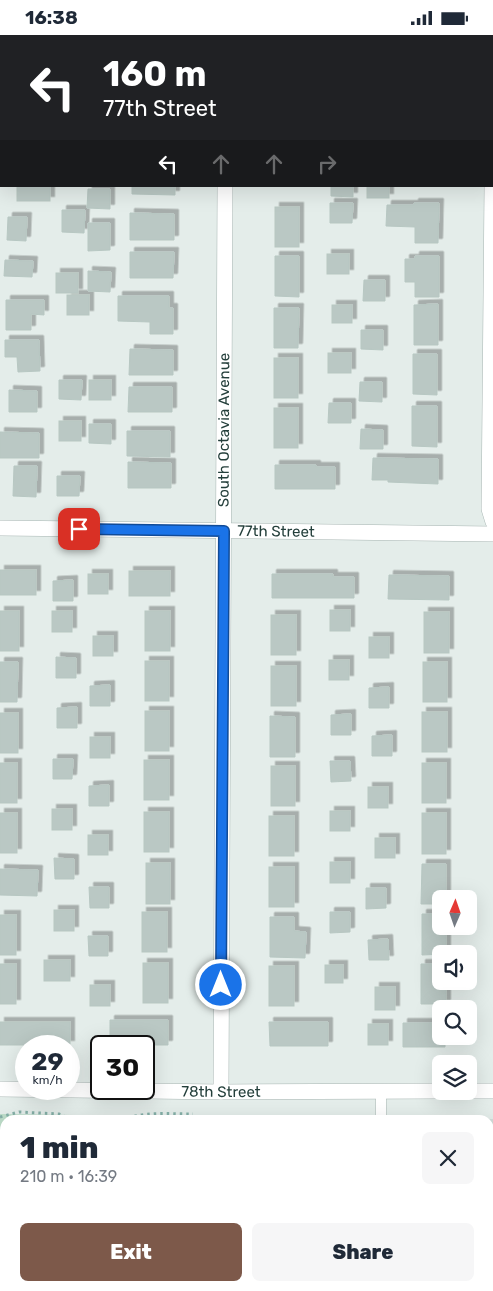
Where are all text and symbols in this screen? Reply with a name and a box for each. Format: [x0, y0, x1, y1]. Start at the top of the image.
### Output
text: 16:38 [25, 6, 78, 29]
text: 160 m [103, 53, 207, 95]
icon: left [20, 55, 85, 120]
text: 77th Street [103, 95, 217, 122]
icon: left [154, 150, 182, 178]
icon: ahead [207, 150, 235, 178]
icon: ahead [260, 150, 288, 178]
icon: right [313, 150, 341, 178]
street label: South Octavia Avenue [215, 353, 233, 507]
pin [58, 508, 100, 550]
icon: arrive [65, 515, 93, 543]
street label: 77th Street [237, 522, 315, 541]
north arrow [432, 890, 478, 935]
map controls [432, 890, 477, 1100]
button: sound [432, 945, 477, 990]
position arrow [194, 958, 246, 1010]
button: search [432, 1000, 477, 1045]
speed limit sign: 30 [90, 1035, 155, 1100]
text: 29 [31, 1047, 64, 1076]
button: layers [432, 1055, 477, 1100]
text: km/h [33, 1073, 62, 1087]
street label: 78th Street [181, 1082, 261, 1101]
text: 1 min [20, 1130, 98, 1166]
button: close [422, 1132, 474, 1184]
text: 210 m · 16:39 [20, 1167, 117, 1186]
button: Exit [20, 1223, 242, 1281]
button: Share [252, 1223, 474, 1281]

